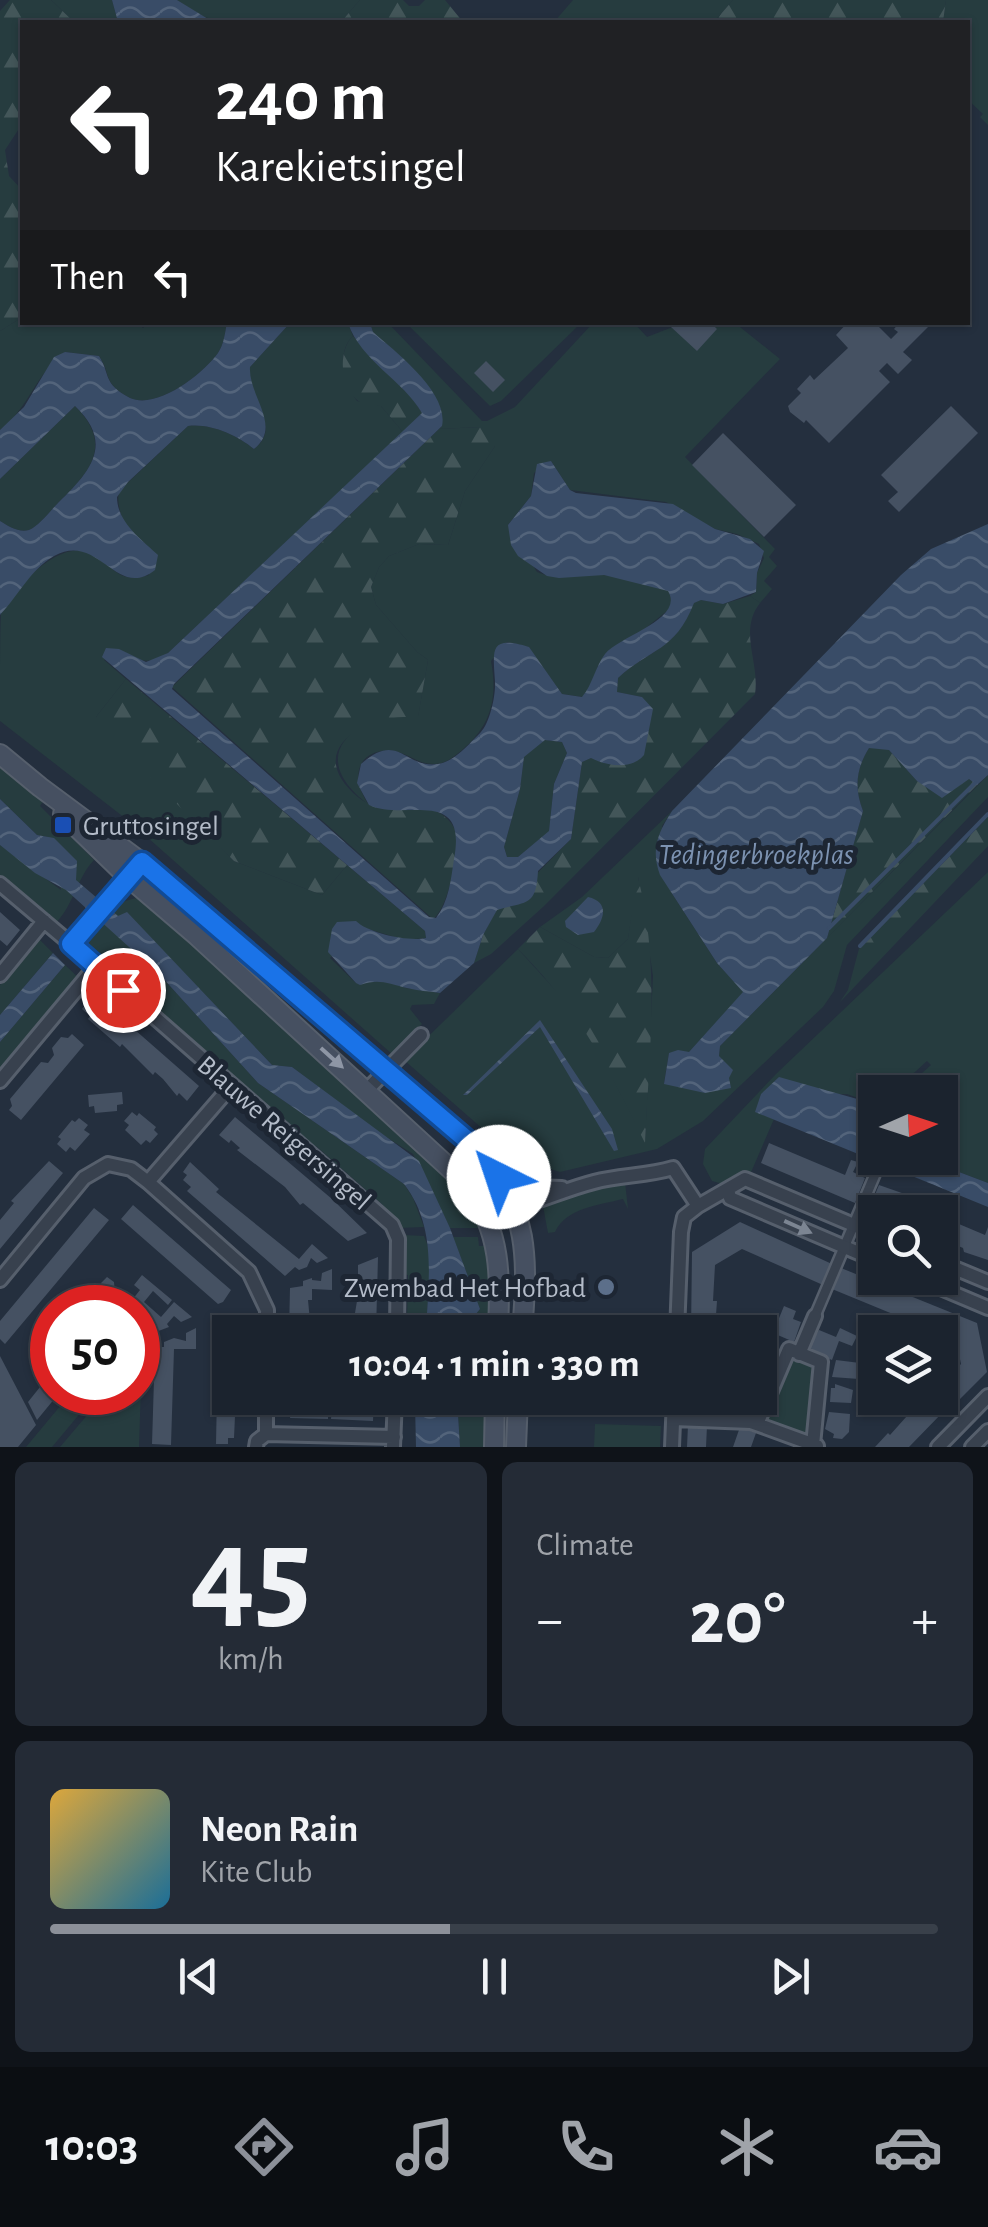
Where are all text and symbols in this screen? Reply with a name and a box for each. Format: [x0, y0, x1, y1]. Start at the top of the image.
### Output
icon: left [50, 60, 180, 190]
text: 240 m [215, 63, 387, 133]
text: Karekietsingel [215, 145, 466, 190]
icon: left [145, 250, 200, 305]
text: Then [50, 259, 125, 297]
place label: Gruttosingel [83, 813, 219, 841]
marker: Gruttosingel [52, 814, 74, 836]
water label: Tedingerbroekplas [658, 840, 854, 870]
pin [81, 948, 166, 1033]
icon: arrive [96, 963, 151, 1018]
one-way arrow [320, 1046, 344, 1069]
street label: Blauwe Reigersingel [192, 1051, 376, 1216]
north arrow [858, 1075, 958, 1175]
map controls [858, 1075, 958, 1415]
position arrow [447, 1125, 551, 1229]
button: search [858, 1195, 958, 1295]
one-way arrow [783, 1219, 813, 1235]
place label: Zwembad Het Hofbad [344, 1275, 586, 1303]
marker: Zwembad Het Hofbad [595, 1276, 617, 1298]
speed limit sign: 50 [30, 1285, 160, 1415]
button: layers [858, 1315, 958, 1415]
text: 10:04 · 1 min · 330 m [349, 1346, 640, 1384]
text: 45 [190, 1510, 312, 1640]
text: Climate [537, 1529, 634, 1561]
text: 20° [689, 1582, 785, 1657]
text: − [537, 1593, 563, 1648]
text: + [912, 1593, 938, 1648]
text: km/h [218, 1643, 284, 1675]
text: Neon Rain [200, 1811, 358, 1849]
text: Kite Club [200, 1856, 312, 1888]
icon: previous [171, 1949, 226, 2004]
icon: pause [467, 1949, 522, 2004]
icon: next [763, 1949, 818, 2004]
icon: directions [229, 2112, 299, 2182]
icon: music [390, 2112, 460, 2182]
icon: phone [551, 2112, 621, 2182]
icon: climate [712, 2112, 782, 2182]
icon: car [873, 2112, 943, 2182]
text: 10:03 [45, 2124, 138, 2169]

